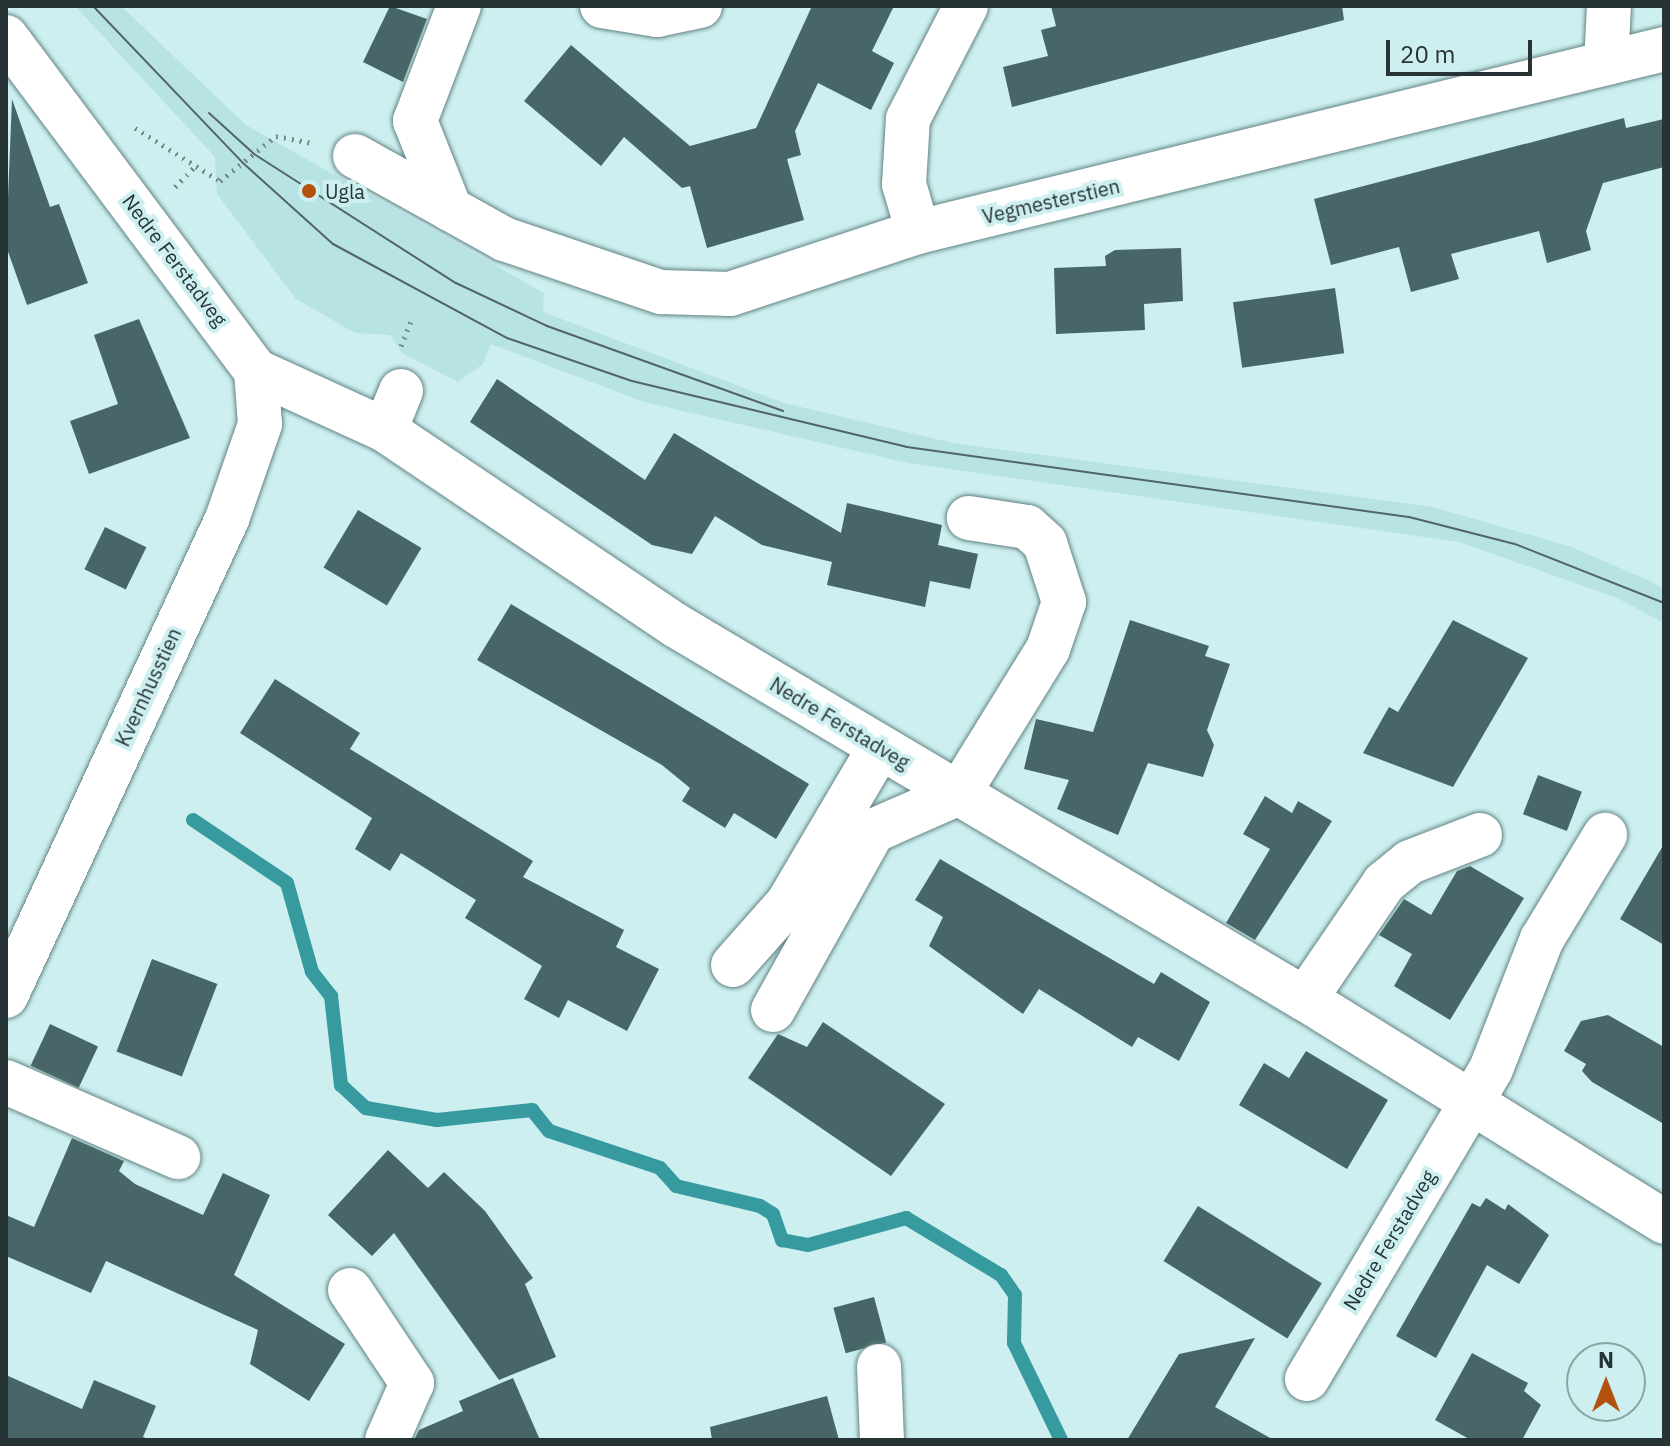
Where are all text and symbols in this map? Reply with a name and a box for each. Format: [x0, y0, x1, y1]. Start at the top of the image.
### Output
scale bar [1390, 24, 1536, 74]
text: 20 m [1400, 38, 1455, 70]
street label: Vegmesterstien [980, 174, 1122, 228]
place label: Ugla [325, 179, 365, 203]
marker: Ugla [300, 182, 318, 200]
street label: Nedre Ferstadveg [118, 189, 232, 331]
street label: Kvernhusstien [110, 624, 186, 750]
street label: Nedre Ferstadveg [766, 672, 914, 774]
street label: Nedre Ferstadveg [1338, 1166, 1440, 1314]
north arrow [1566, 1342, 1646, 1422]
text: N [1598, 1345, 1614, 1374]

